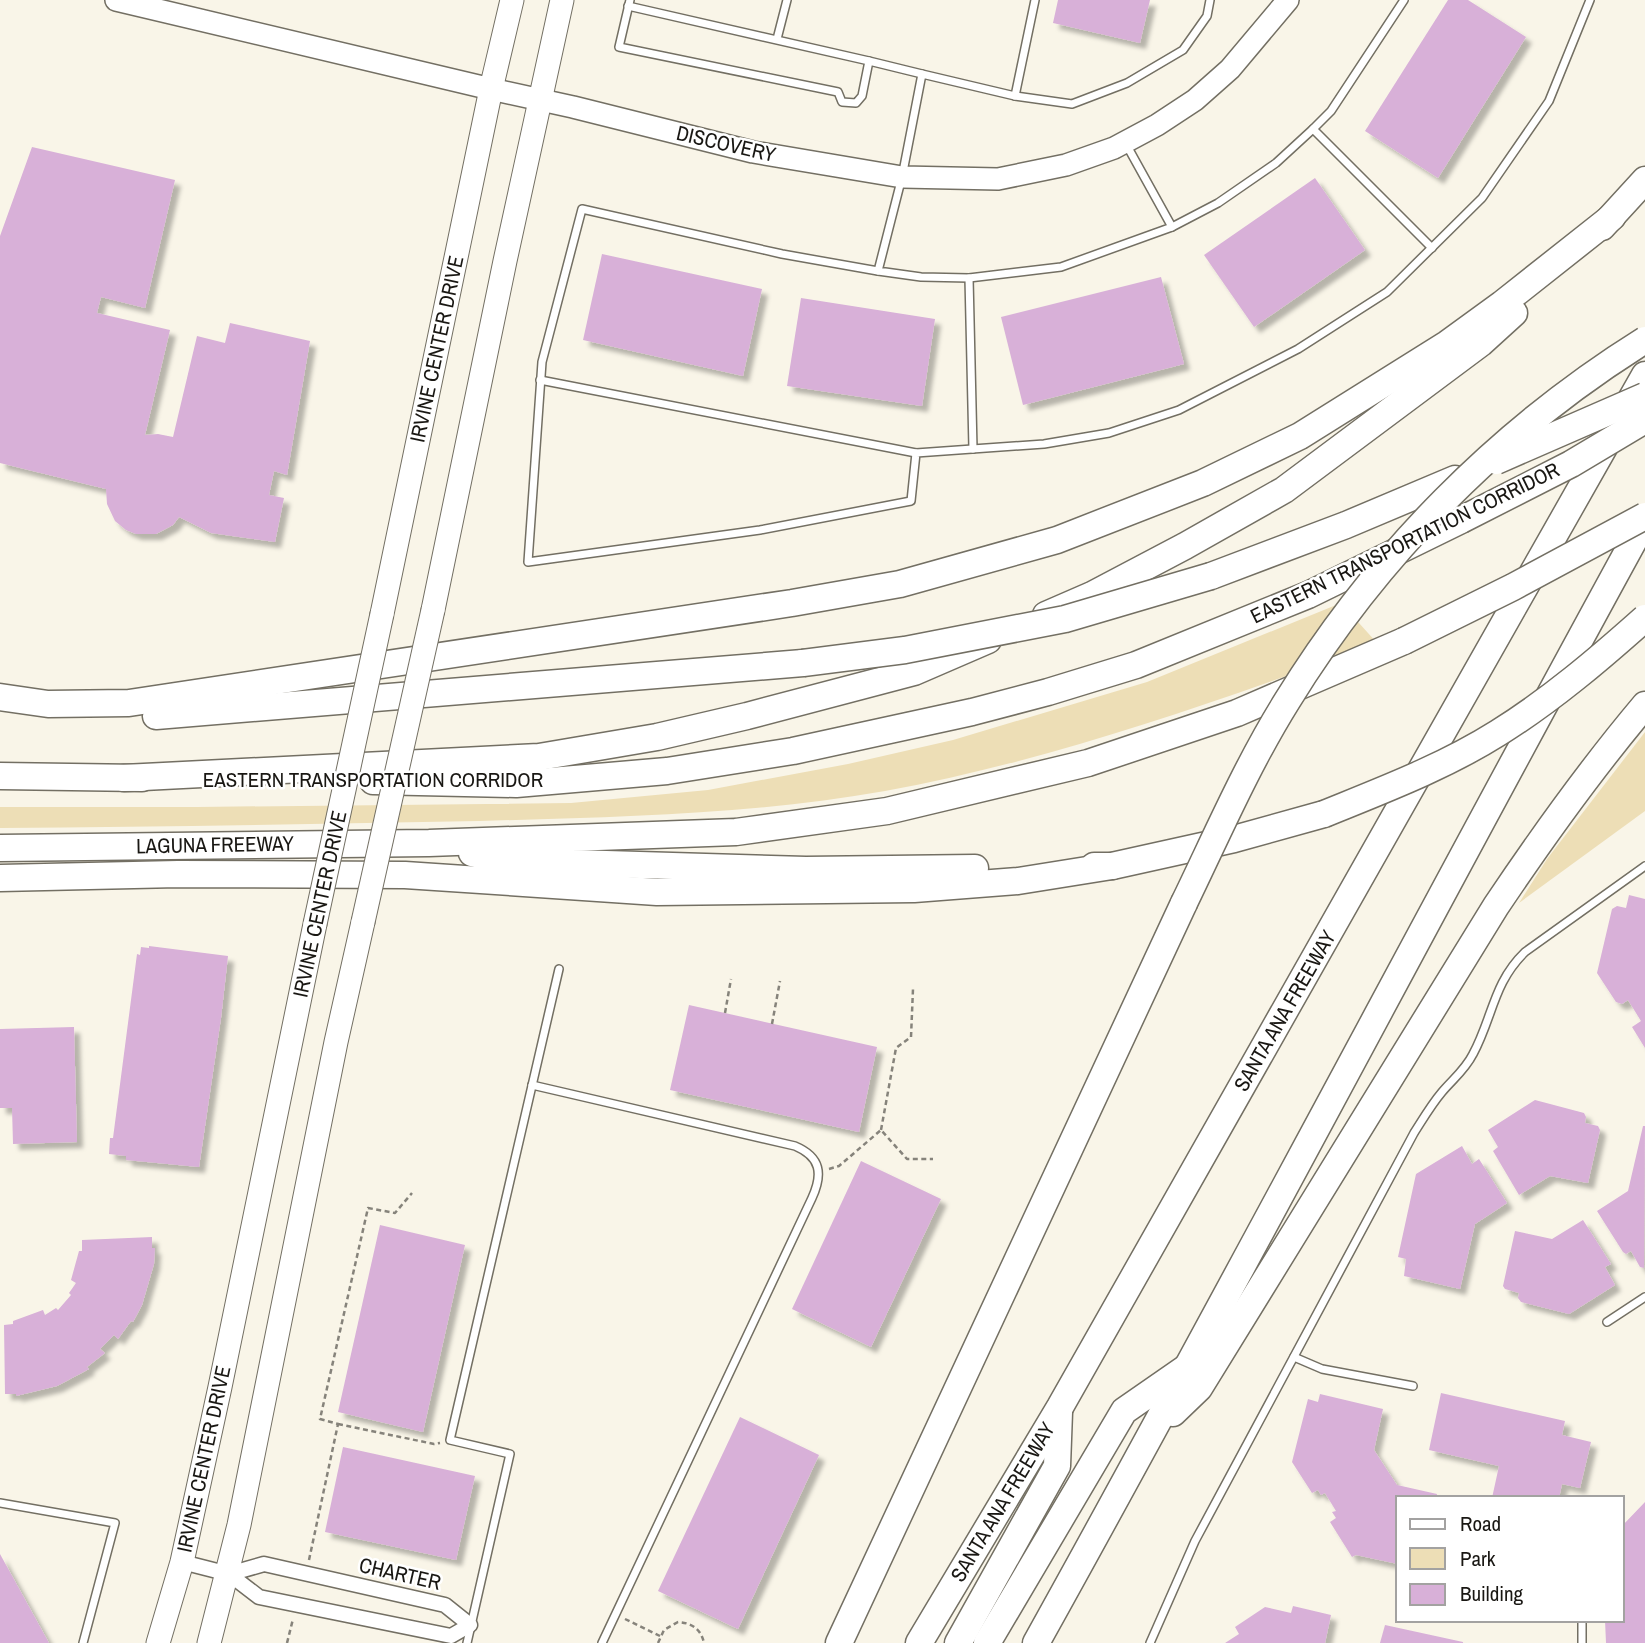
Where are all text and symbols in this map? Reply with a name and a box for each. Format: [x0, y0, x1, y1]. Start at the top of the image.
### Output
street label: DISCOVERY [674, 118, 779, 169]
street label: IRVINE CENTER DRIVE [403, 253, 470, 445]
street label: EASTERN TRANSPORTATION CORRIDOR [1245, 455, 1564, 630]
street label: EASTERN TRANSPORTATION CORRIDOR [203, 765, 543, 794]
street label: IRVINE CENTER DRIVE [286, 808, 353, 1000]
street label: LAGUNA FREEWAY [136, 829, 295, 860]
street label: SANTA ANA FREEWAY [1227, 924, 1343, 1097]
street label: IRVINE CENTER DRIVE [170, 1363, 237, 1555]
street label: SANTA ANA FREEWAY [943, 1416, 1062, 1587]
legend [1396, 1496, 1624, 1622]
text: Road [1460, 1509, 1501, 1538]
text: Park [1460, 1544, 1496, 1573]
street label: CHARTER [356, 1550, 444, 1597]
text: Building [1460, 1579, 1524, 1608]

